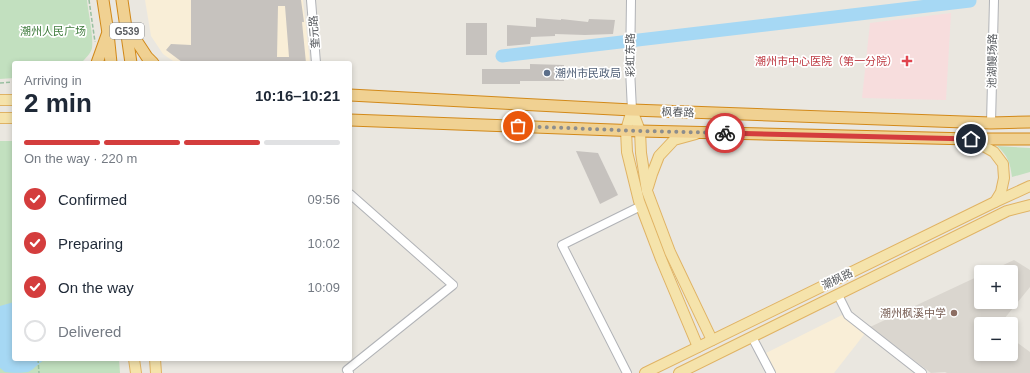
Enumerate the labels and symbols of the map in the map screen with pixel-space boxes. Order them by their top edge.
street label: 奎元路 [307,15,321,49]
road number: G539 [110,23,144,39]
park label: 潮州人民广场 [20,25,86,37]
street label: 彩虹东路 [624,33,636,77]
street label: 池湖鳗场路 [986,33,998,89]
place label: 潮州市中心医院（第一分院） [755,55,898,67]
marker: 潮州市中心医院（第一分院） [901,55,913,67]
place label: 潮州市民政局 [555,67,621,79]
marker: 潮州市民政局 [542,68,552,78]
street label: 枫春路 [661,105,695,119]
pin [501,109,535,143]
courier [705,113,745,153]
pin [954,122,988,156]
street label: 潮枫路 [820,266,854,292]
place label: 潮州枫溪中学 [880,307,946,319]
marker: 潮州枫溪中学 [949,308,959,318]

